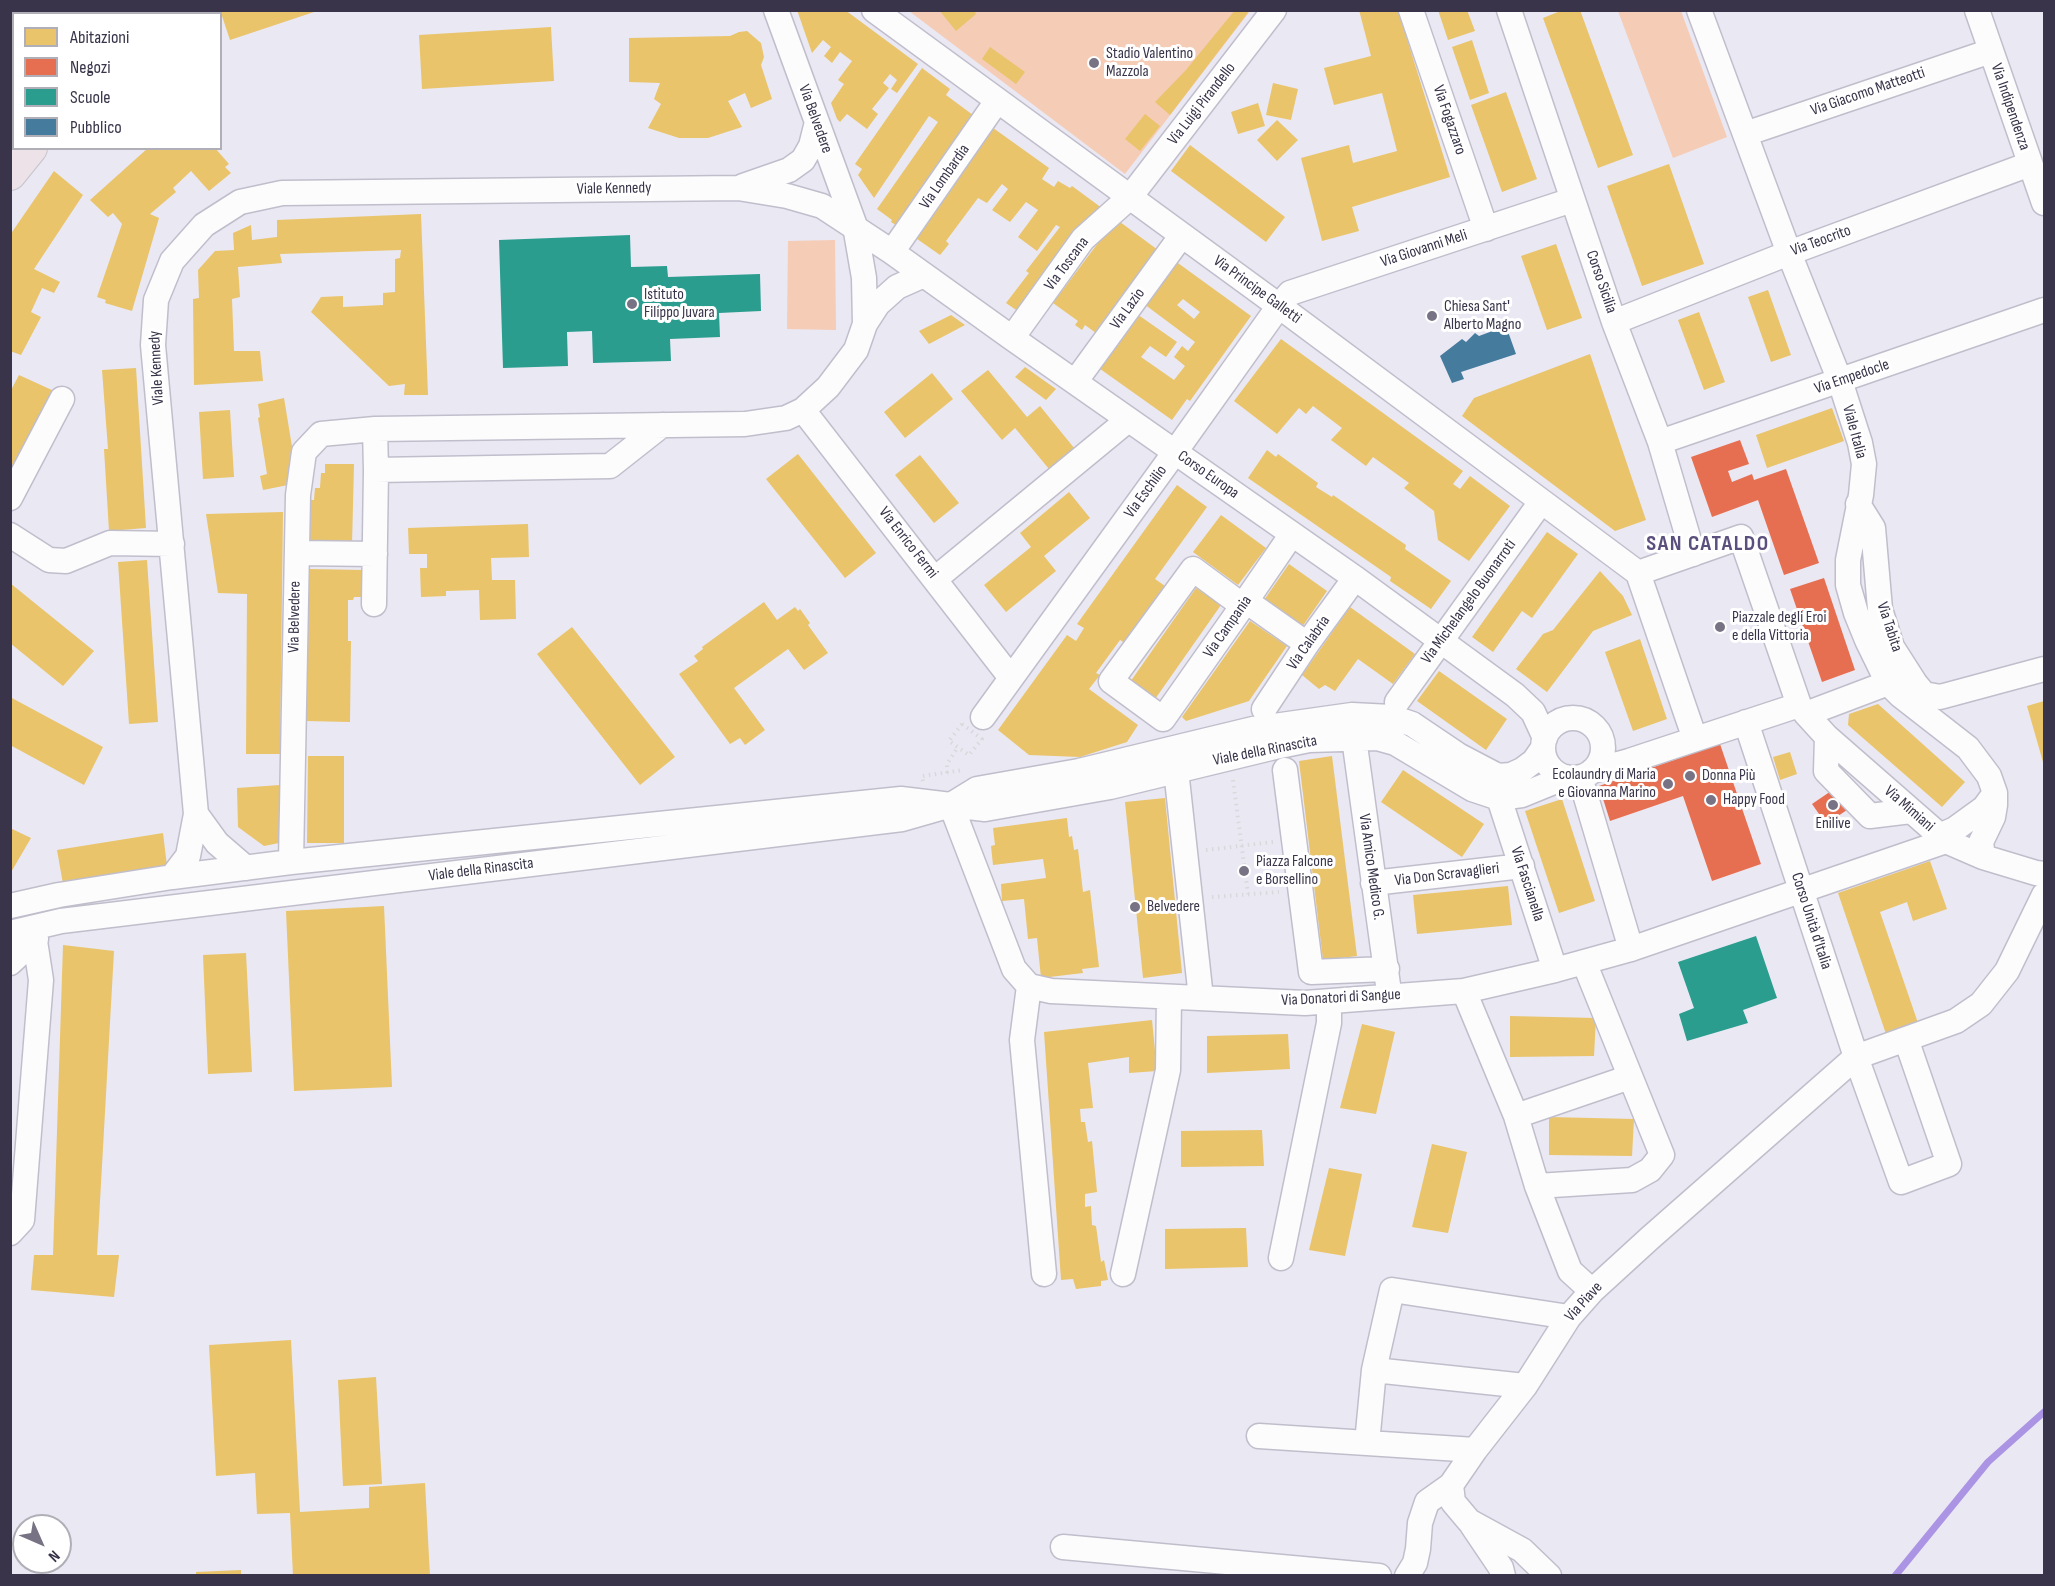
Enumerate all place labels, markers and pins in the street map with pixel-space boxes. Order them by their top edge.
place label: Stadio Valentino Mazzola [1106,44,1193,82]
marker: Stadio Valentino Mazzola [1087,56,1101,70]
place label: Istituto Filippo Juvara [644,285,715,323]
marker: Istituto Filippo Juvara [625,297,639,311]
place label: Chiesa Sant' Alberto Magno [1444,297,1521,335]
marker: Chiesa Sant' Alberto Magno [1425,309,1439,323]
place label: Piazzale degli Eroi e della Vittoria [1732,608,1826,646]
marker: Piazzale degli Eroi e della Vittoria [1713,620,1727,634]
place label: Ecolaundry di Maria e Giovanna Marino [1552,765,1656,803]
place label: Donna Più [1702,766,1755,786]
marker: Donna Più [1683,769,1697,783]
marker: Ecolaundry di Maria e Giovanna Marino [1661,777,1675,791]
place label: Happy Food [1723,790,1785,810]
marker: Happy Food [1704,793,1718,807]
marker: Enilive [1826,798,1840,812]
place label: Enilive [1815,814,1851,834]
place label: Piazza Falcone e Borsellino [1256,852,1333,890]
marker: Piazza Falcone e Borsellino [1237,864,1251,878]
place label: Belvedere [1147,897,1200,917]
marker: Belvedere [1128,900,1142,914]

